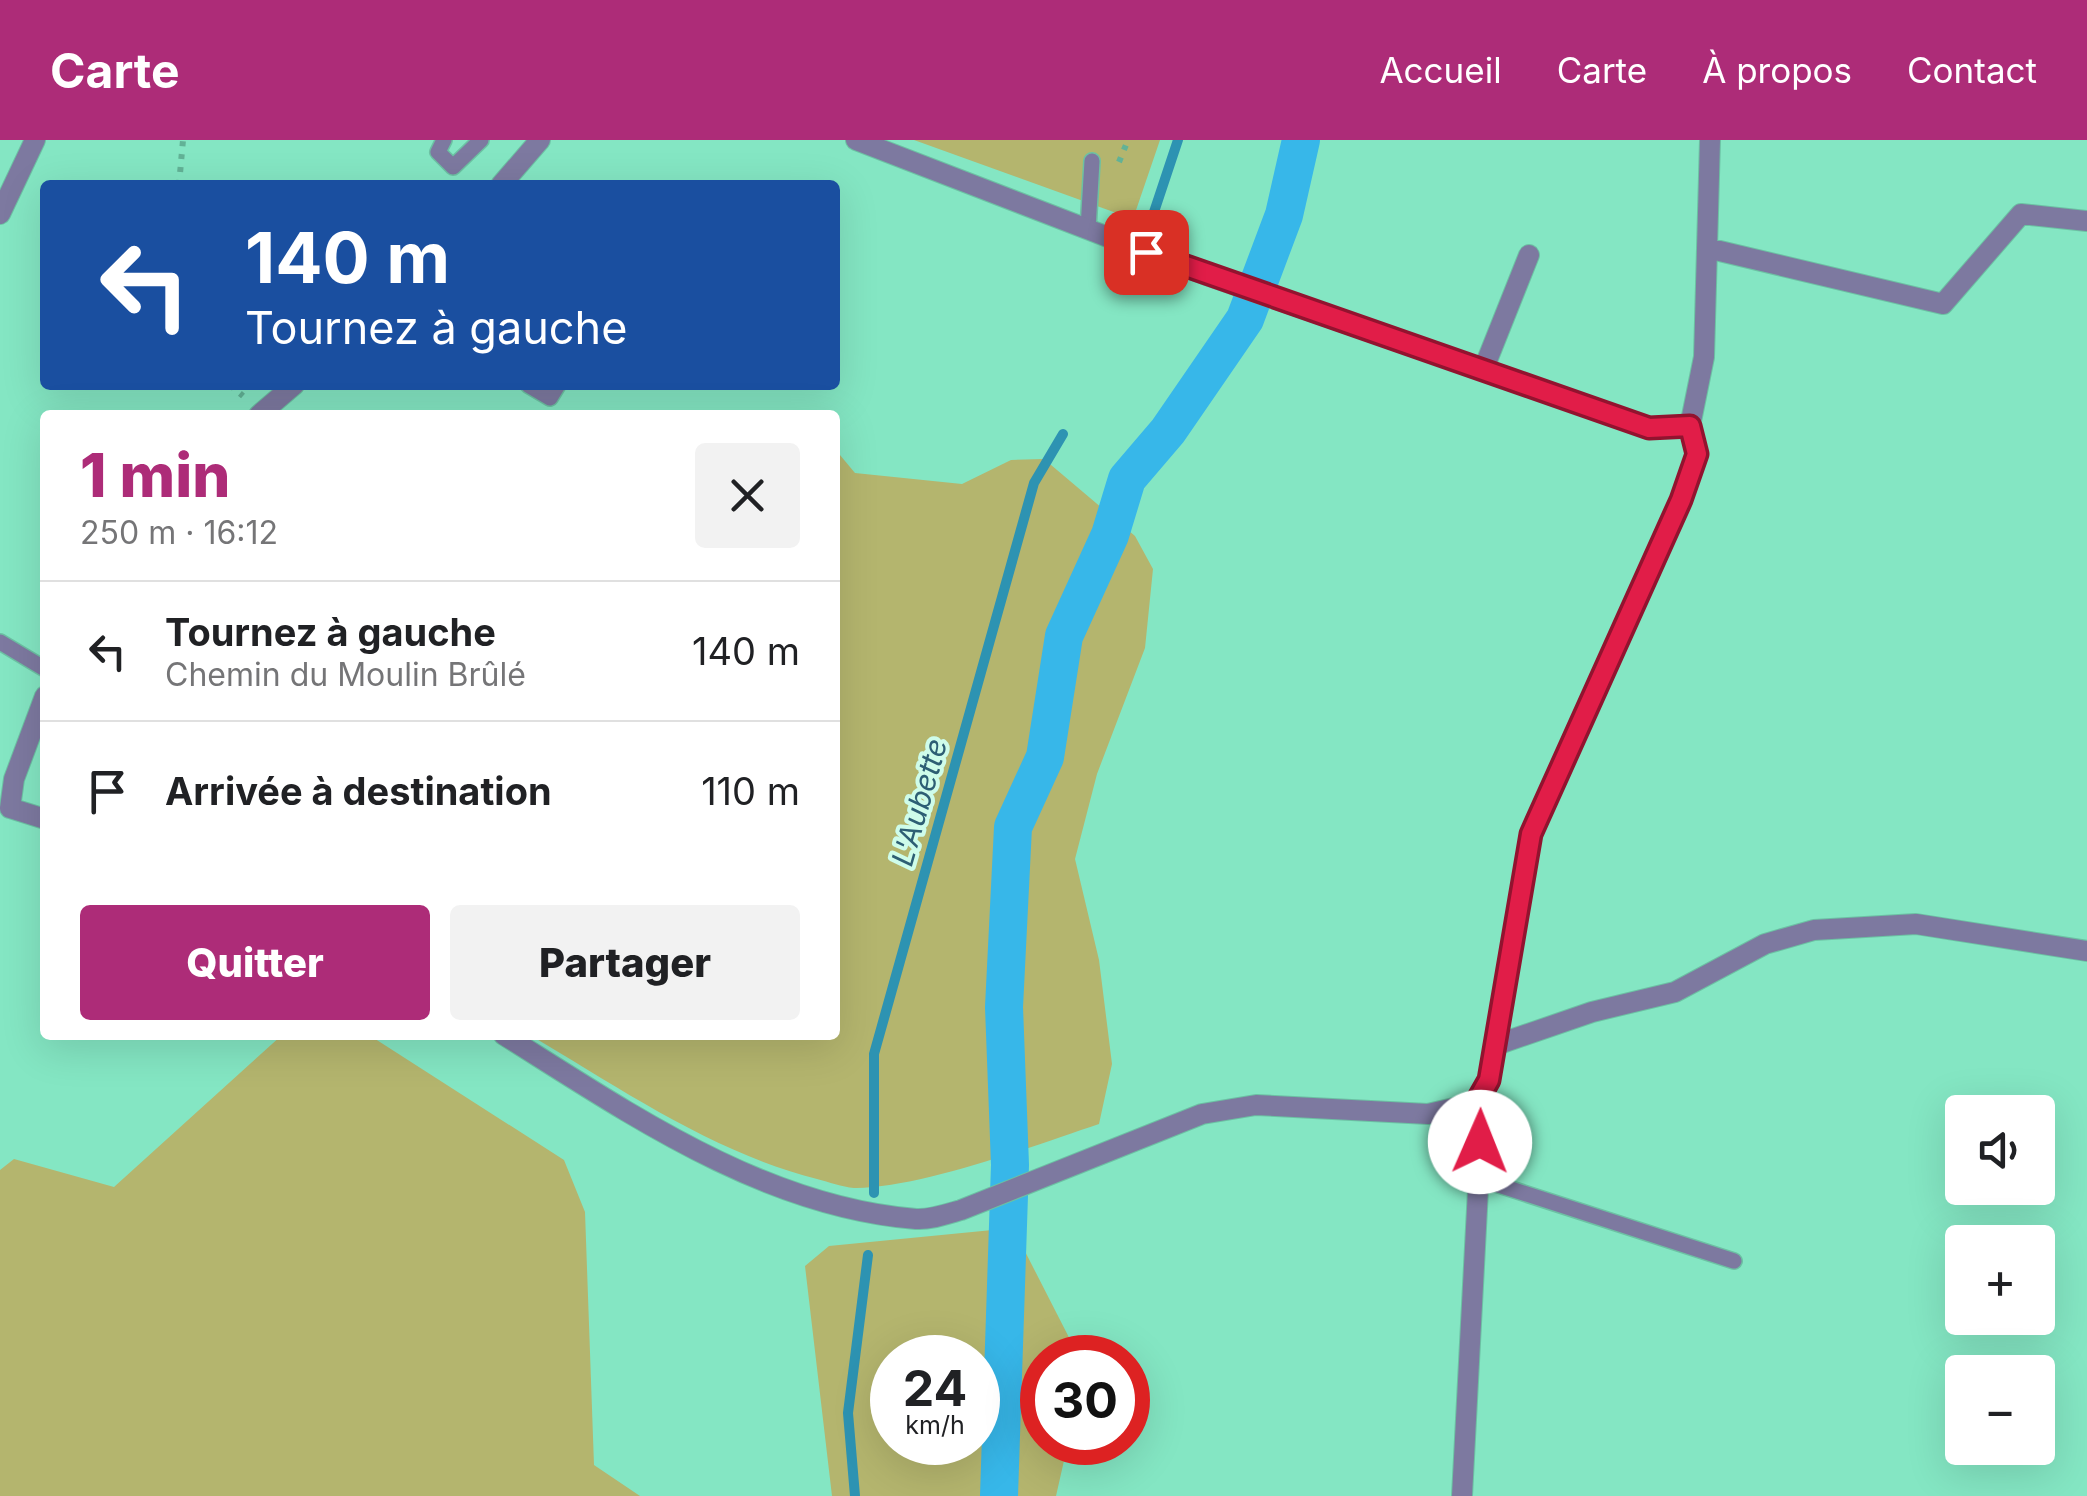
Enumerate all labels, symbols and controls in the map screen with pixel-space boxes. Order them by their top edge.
text: Carte [50,41,180,100]
text: Accueil [1379,49,1502,91]
text: Carte [1557,49,1647,91]
text: À propos [1702,49,1852,91]
text: Contact [1907,49,2037,91]
pin [1104,210,1189,295]
text: 140 m [245,215,450,300]
icon: left [80,220,210,350]
icon: arrive [1119,225,1174,280]
text: Tournez à gauche [245,300,627,355]
text: 1 min [80,439,230,511]
button: close [695,443,800,548]
text: 250 m · 16:12 [80,513,278,552]
text: Tournez à gauche [165,609,496,655]
icon: left [80,624,135,679]
text: 140 m [692,628,800,674]
text: Chemin du Moulin Brûlé [165,655,526,694]
water label: L'Aubette [884,734,954,870]
icon: arrive [80,764,135,819]
text: Arrivée à destination [165,768,552,814]
text: 110 m [701,768,800,814]
button: Quitter [80,905,430,1020]
button: Partager [450,905,800,1020]
position arrow [1428,1090,1532,1194]
map controls [1945,1095,2055,1465]
button: sound [1945,1095,2055,1205]
button: + [1945,1225,2055,1335]
speed limit sign: 30 [1020,1335,1150,1465]
button: − [1945,1355,2055,1465]
text: 24 [903,1358,967,1418]
text: km/h [905,1410,965,1440]

